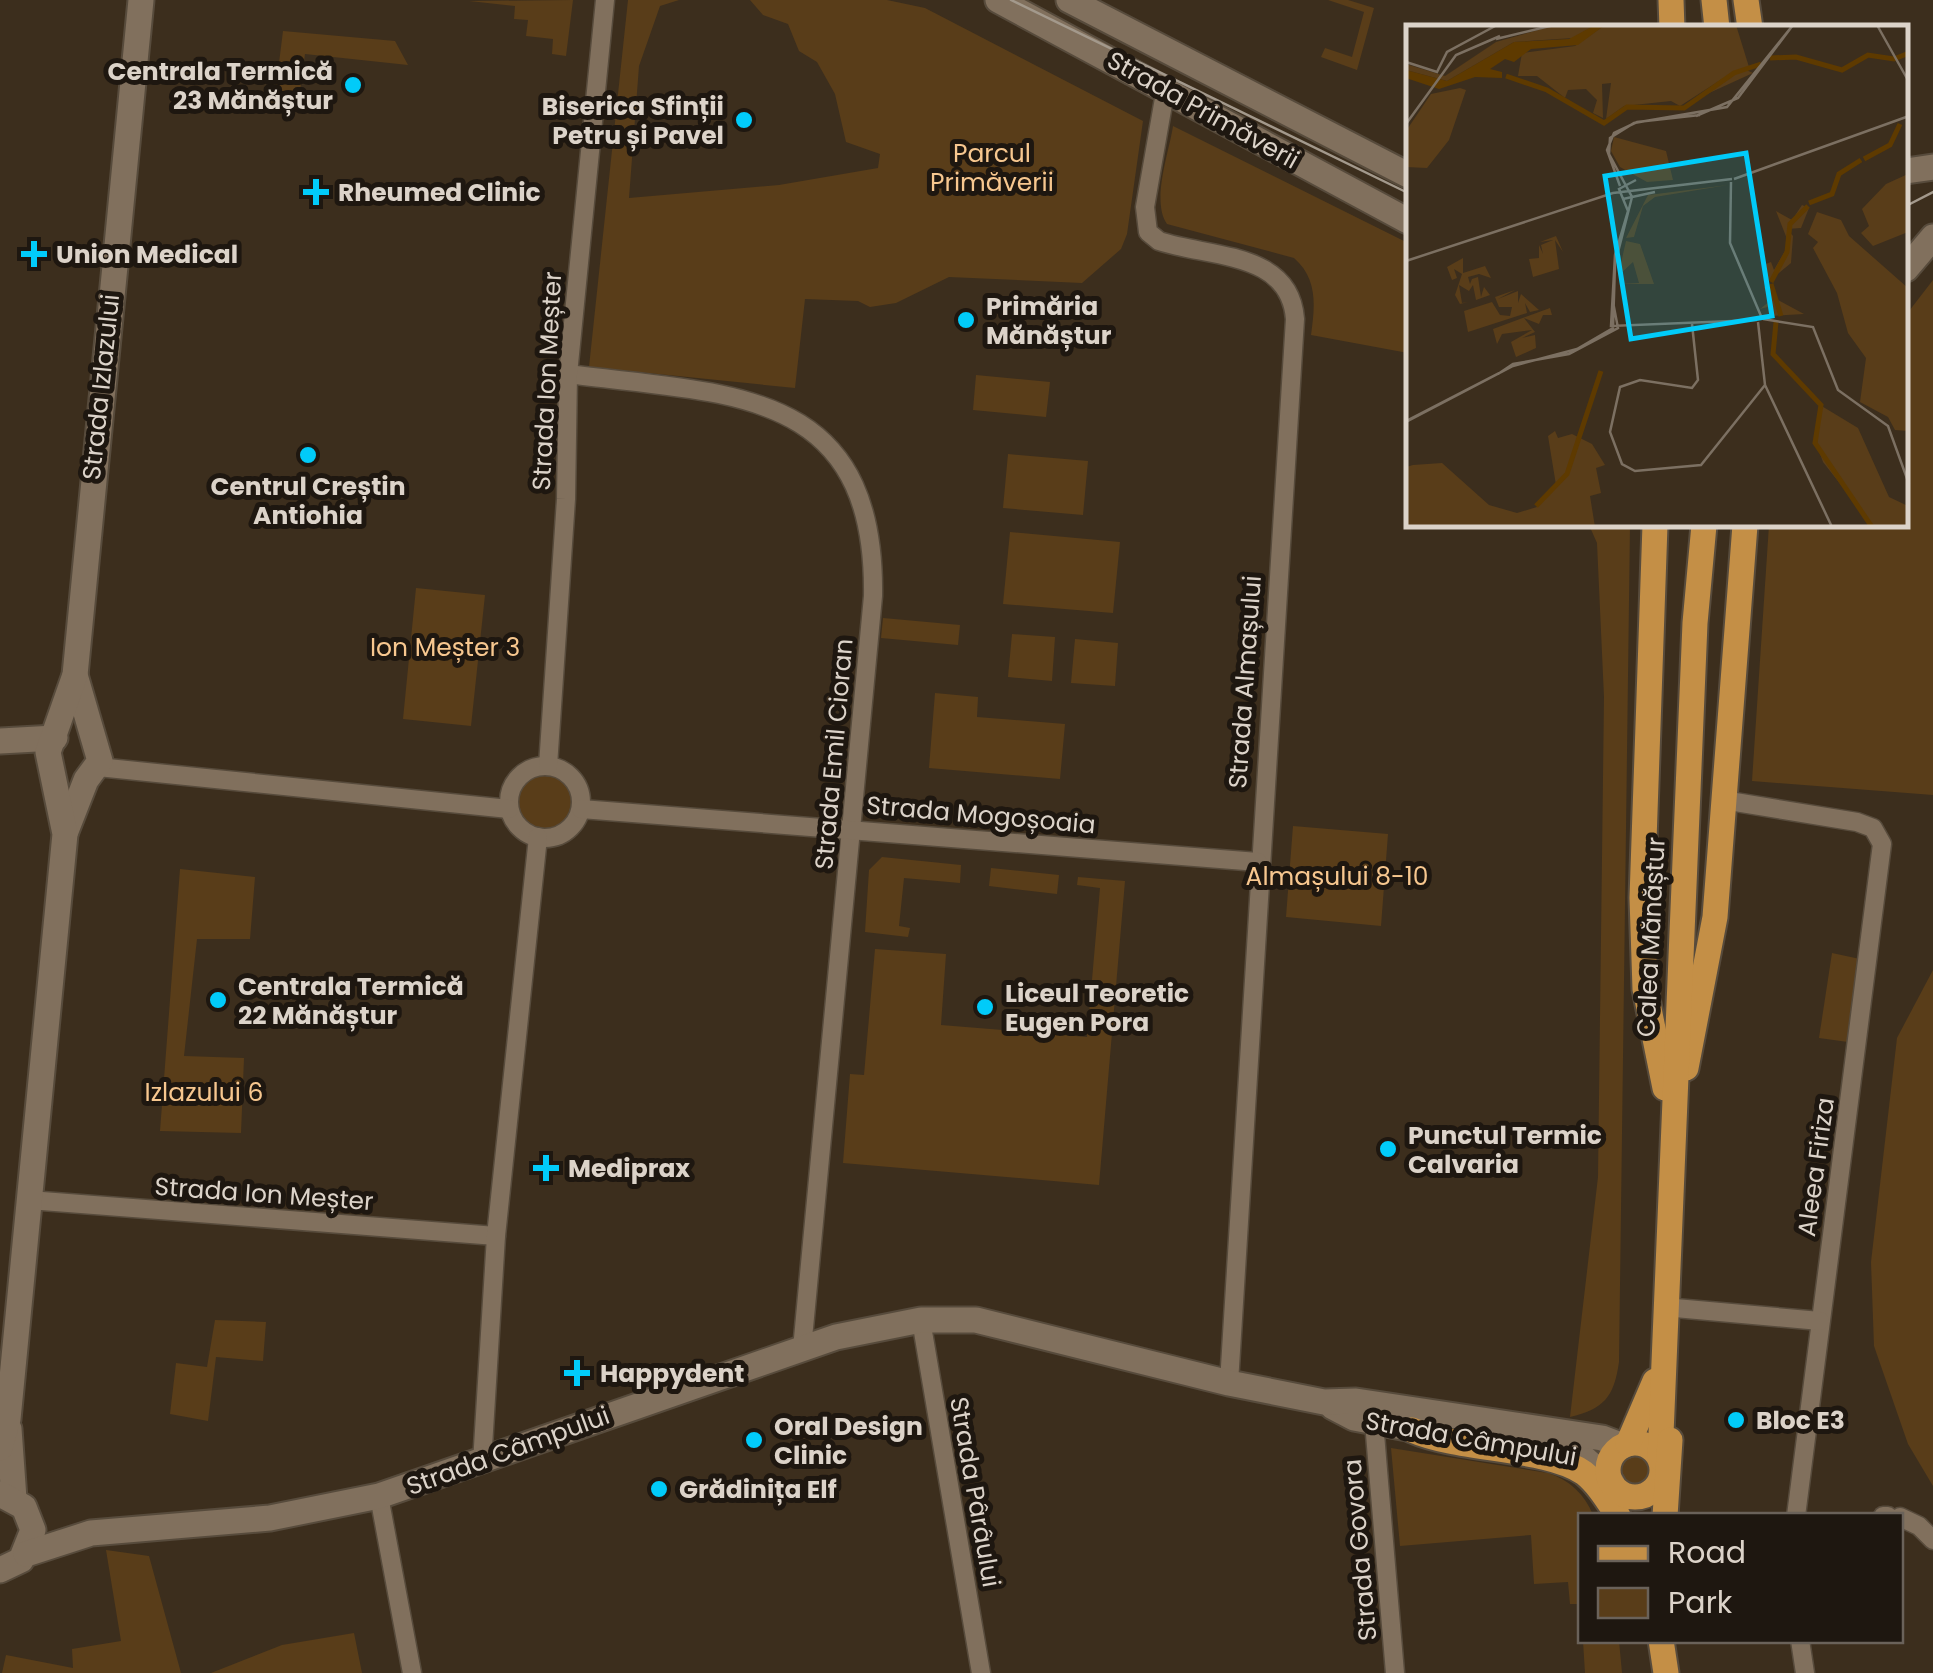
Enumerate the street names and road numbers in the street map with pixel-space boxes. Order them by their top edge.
street label: Strada Primăverii [1101,43,1305,177]
street label: Strada Ion Meșter [524,271,570,491]
street label: Strada Izlazului [74,292,128,482]
street label: Strada Almașului [1220,574,1270,790]
street label: Strada Emil Cioran [806,637,862,871]
street label: Strada Mogoșoaia [865,788,1097,842]
street label: Calea Mănăștur [1628,836,1674,1038]
street label: Aleea Firiza [1789,1095,1843,1239]
street label: Strada Ion Meșter [153,1169,375,1219]
street label: Strada Pârâului [941,1394,1009,1590]
street label: Strada Câmpului [402,1398,614,1504]
street label: Strada Câmpului [1363,1403,1579,1475]
street label: Strada Govora [1335,1458,1385,1642]

